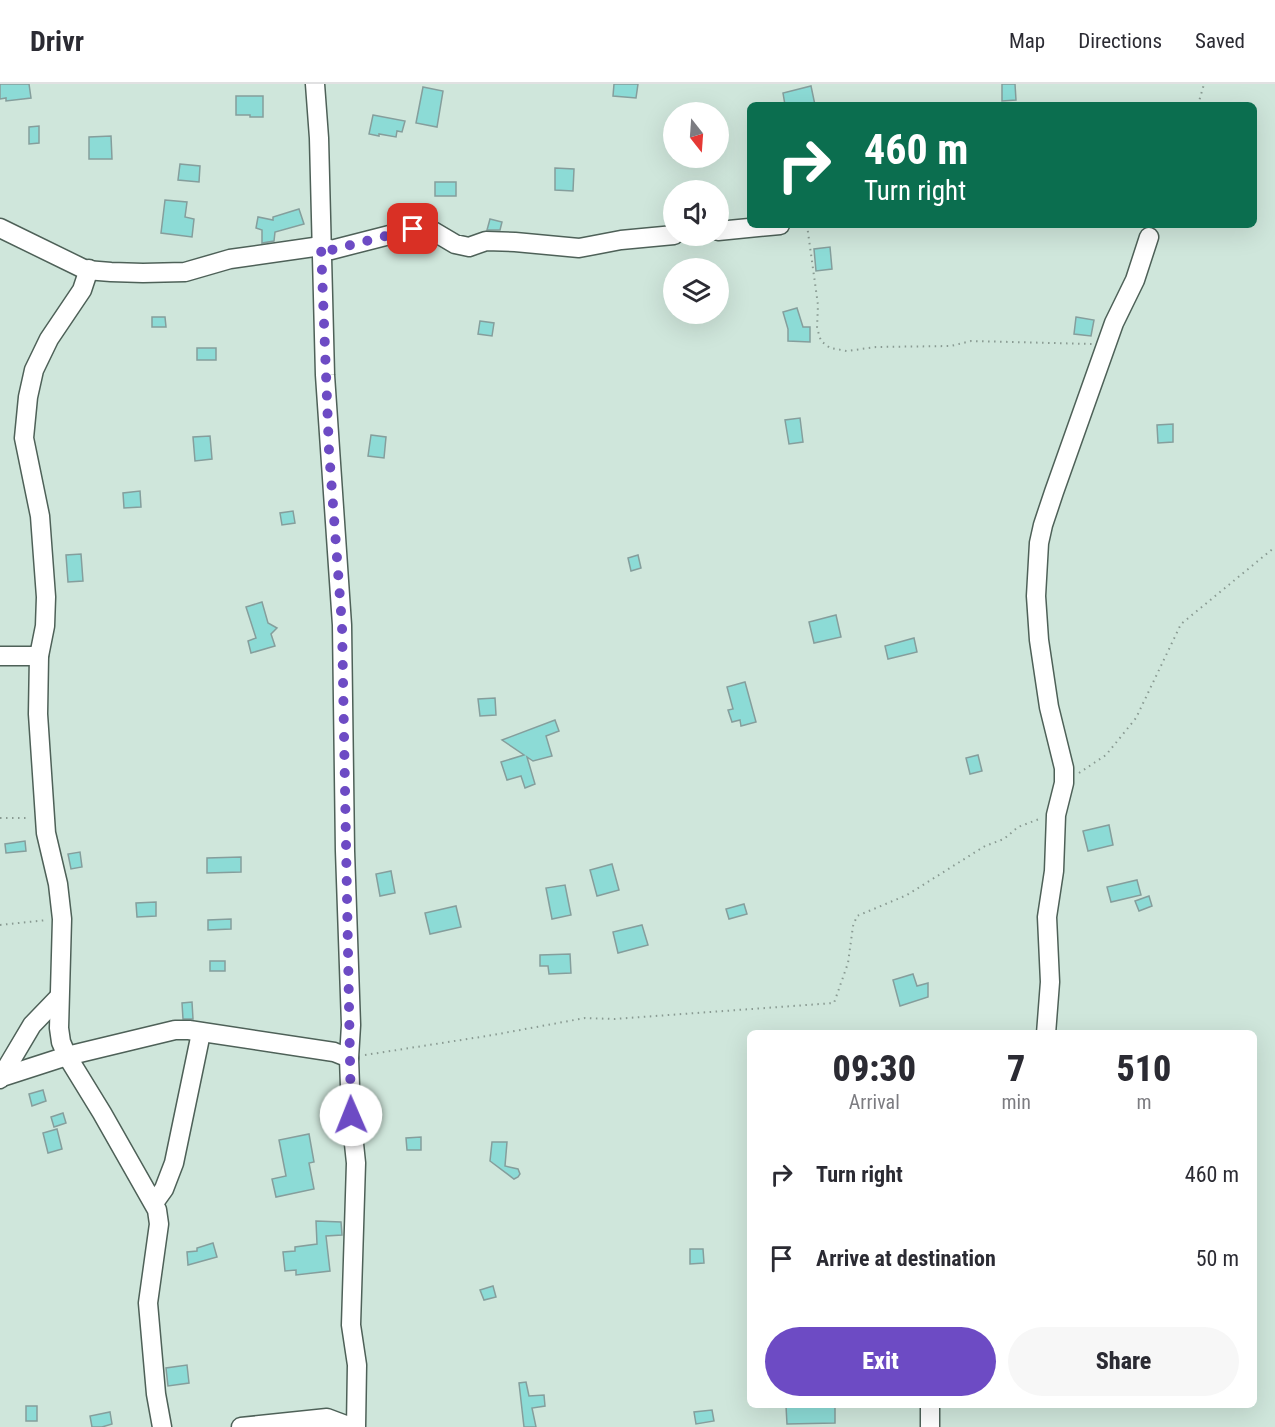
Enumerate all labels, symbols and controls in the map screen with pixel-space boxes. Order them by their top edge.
text: Drivr [30,25,84,58]
text: Map [1009,29,1045,53]
text: Directions [1078,29,1162,53]
text: Saved [1195,29,1245,53]
north arrow [663,102,729,168]
map controls [663,102,729,324]
text: 460 m [864,125,969,174]
icon: right [765,126,843,204]
text: Turn right [864,175,966,207]
button: sound [663,180,729,246]
pin [387,203,438,254]
icon: arrive [396,212,429,245]
button: layers [663,258,729,324]
text: 09:30 [833,1048,916,1090]
text: 7 [1007,1048,1025,1090]
text: 510 [1116,1048,1171,1090]
position arrow [319,1083,383,1147]
text: Arrival [849,1090,900,1114]
text: min [1002,1090,1031,1114]
text: m [1136,1090,1151,1114]
icon: right [765,1158,798,1191]
text: Turn right [816,1162,903,1187]
text: 460 m [1185,1162,1239,1187]
icon: arrive [765,1242,798,1275]
text: Arrive at destination [816,1246,996,1271]
text: 50 m [1196,1246,1239,1271]
button: Exit [765,1327,996,1396]
button: Share [1008,1327,1239,1396]

